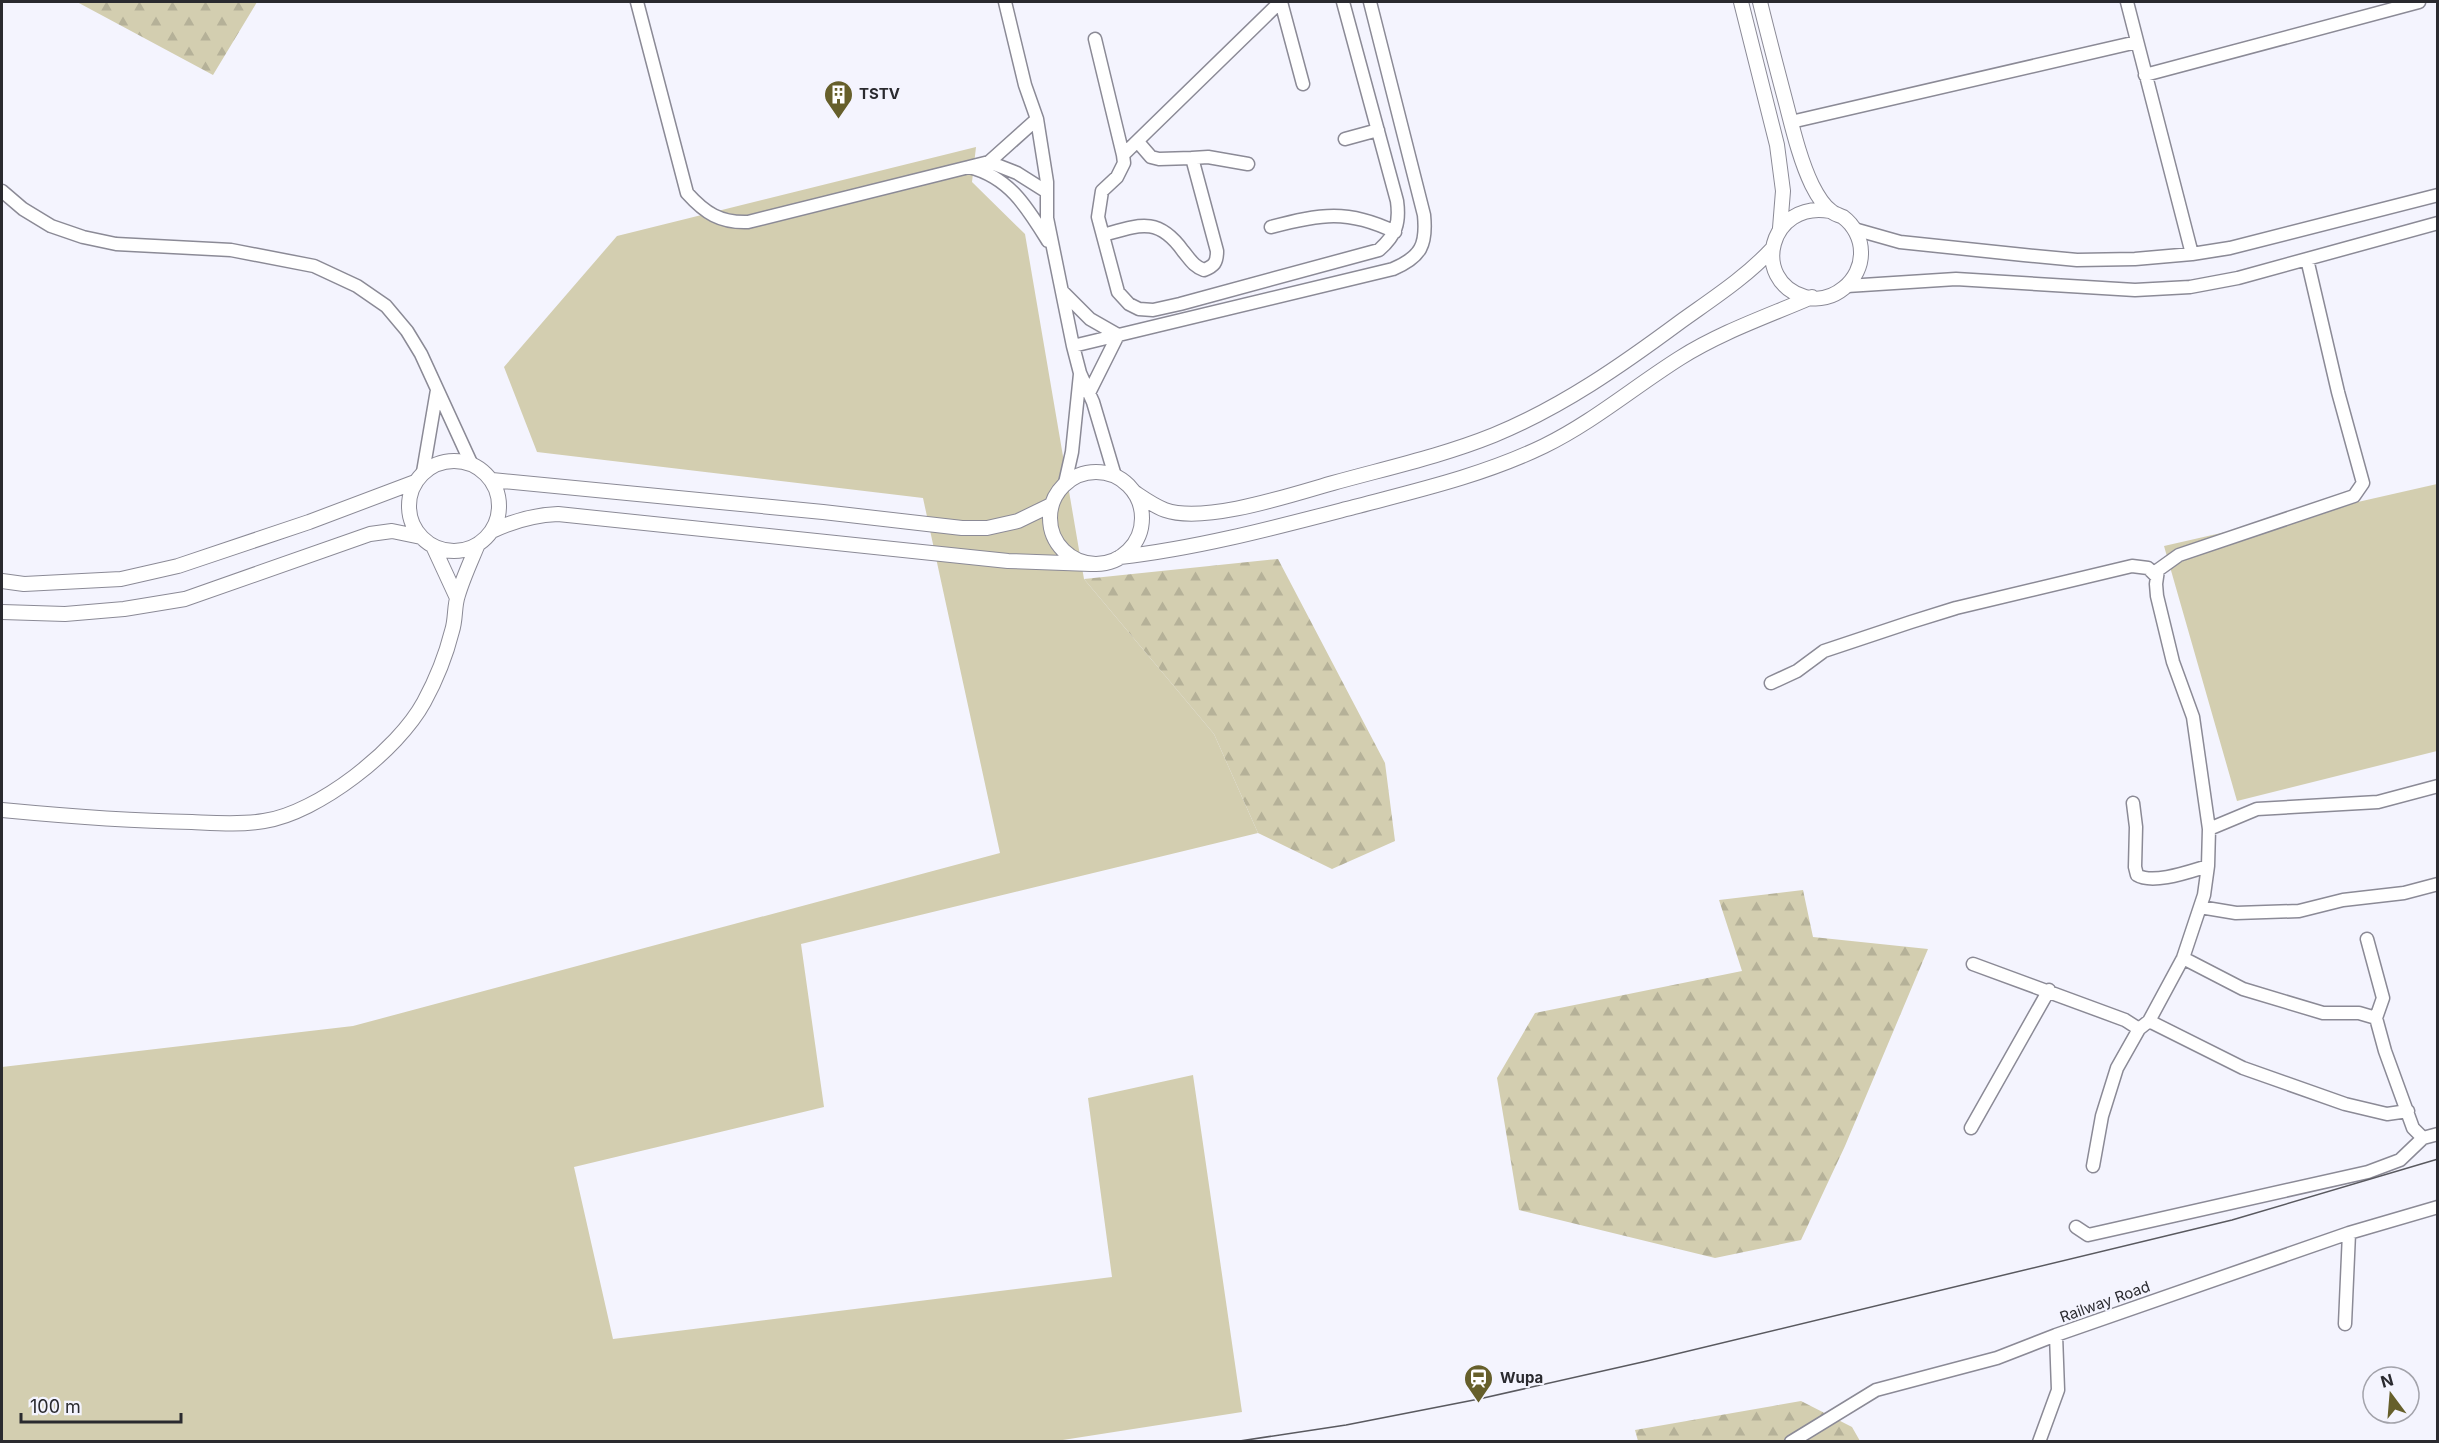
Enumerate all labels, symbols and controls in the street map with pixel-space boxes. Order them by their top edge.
building icon: TSTV [822,78,854,120]
place label: TSTV [859,84,900,103]
street label: Railway Road [2057,1276,2153,1327]
station icon: Wupa [1463,1362,1495,1404]
north arrow [2361,1365,2421,1425]
place label: Wupa [1500,1368,1543,1387]
text: N [2378,1369,2395,1392]
scale bar [21,1386,182,1424]
text: 100 m [30,1396,81,1417]

